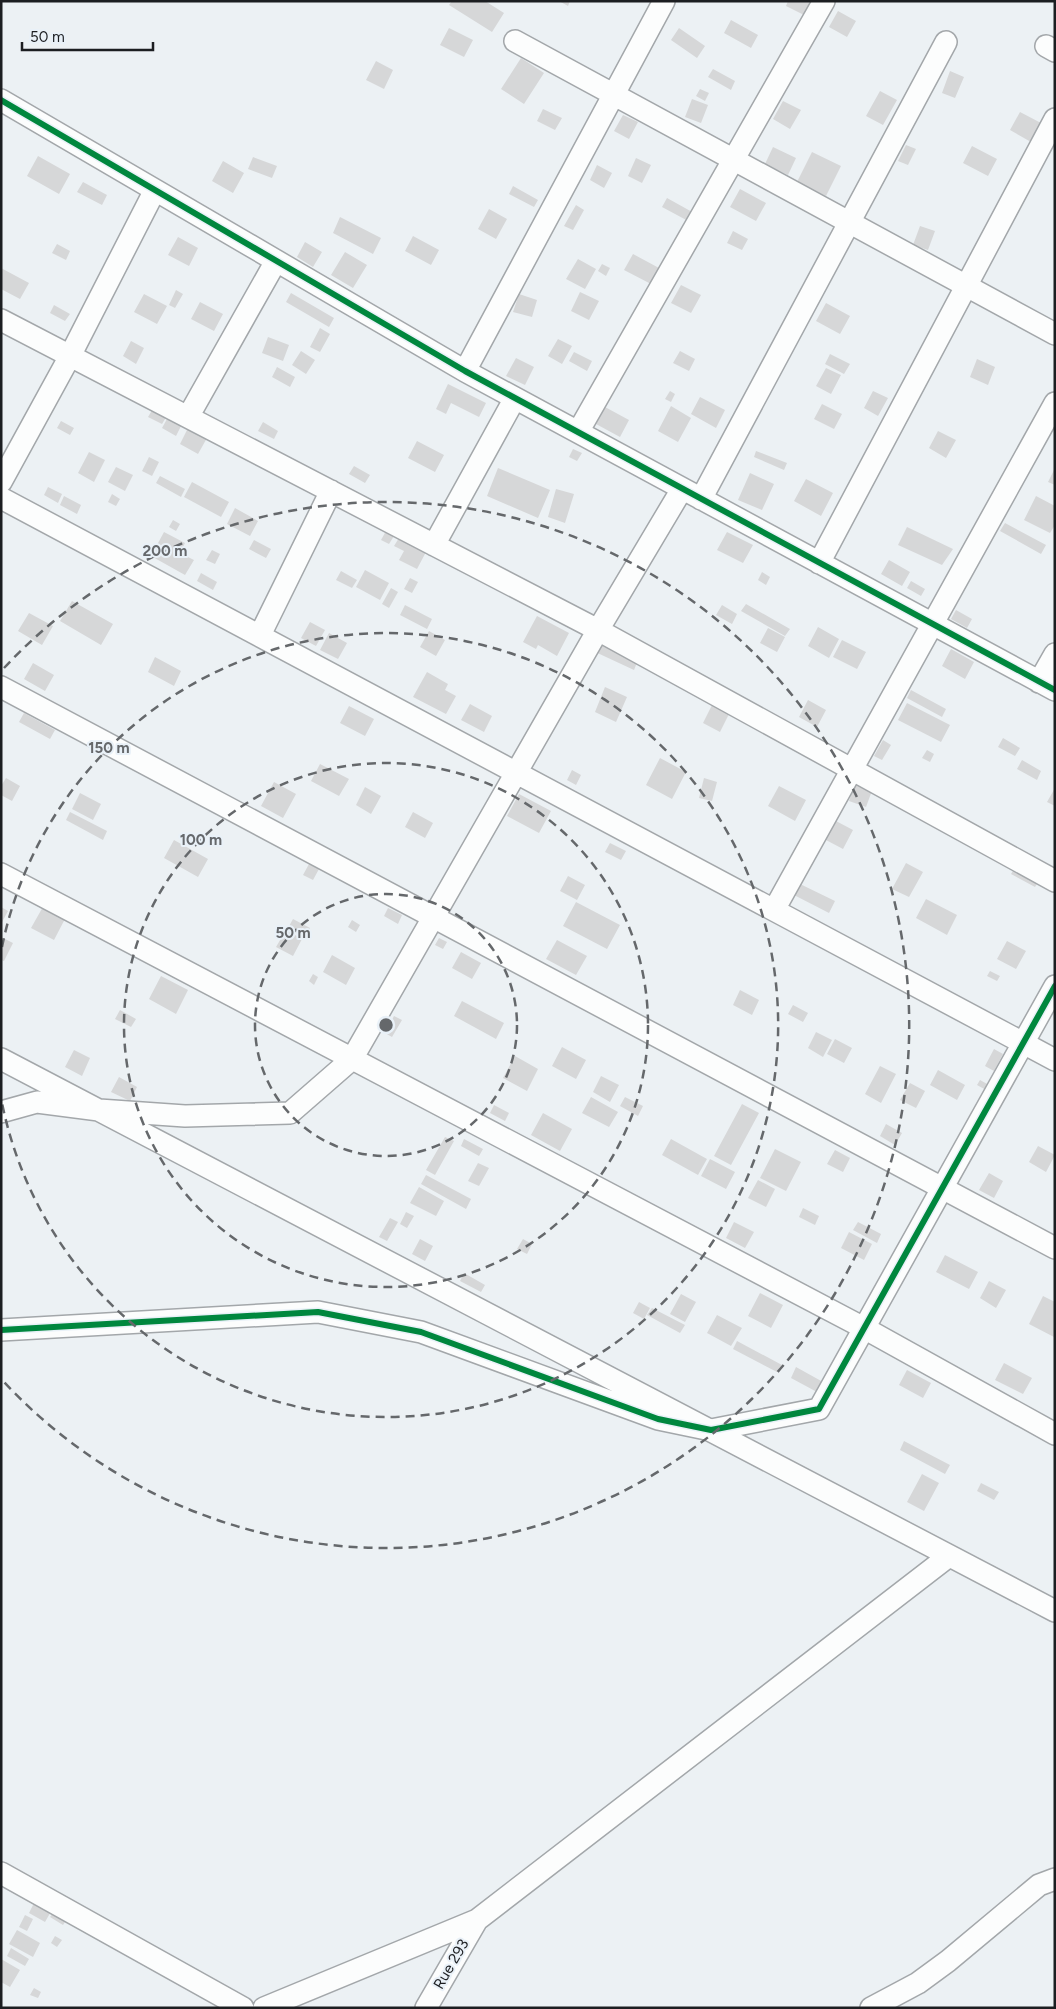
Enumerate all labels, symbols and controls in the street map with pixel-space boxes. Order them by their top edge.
scale bar [22,20,154,52]
text: 50 m [30,28,65,46]
text: 200 m [143,542,187,560]
text: 150 m [88,739,130,757]
text: 100 m [180,831,222,849]
text: 50 m [275,924,311,942]
centre of rings [377,1016,395,1034]
street label: Rue 293 [430,1936,472,1992]

